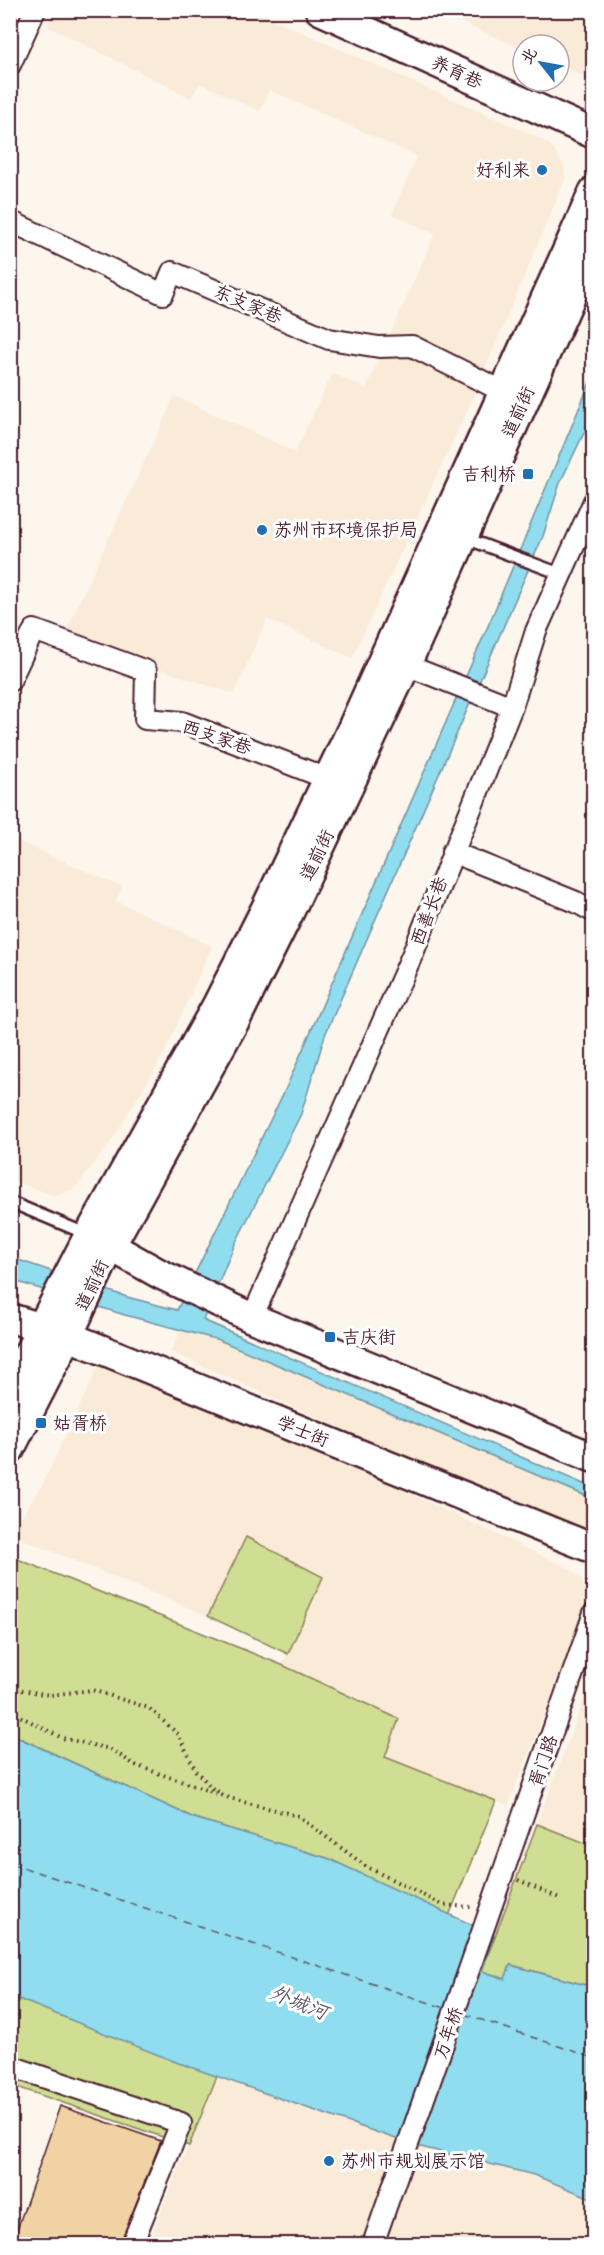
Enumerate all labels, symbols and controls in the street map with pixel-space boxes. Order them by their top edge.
north arrow [511,33,571,93]
text: 北 [515,43,541,67]
street label: 养育巷 [428,50,487,93]
place label: 好利来 [476,158,530,181]
marker: 好利来 [535,163,549,177]
street label: 东支家巷 [211,279,286,328]
street label: 道前街 [496,382,539,441]
place label: 吉利桥 [462,462,516,485]
marker: 吉利桥 [521,467,535,481]
place label: 苏州市环境保护局 [274,518,418,541]
marker: 苏州市环境保护局 [255,523,269,537]
street label: 西支家巷 [179,714,255,759]
street label: 道前街 [294,825,339,884]
street label: 西善长巷 [405,873,452,949]
street label: 道前街 [70,1255,113,1314]
place label: 吉庆街 [342,1325,396,1348]
marker: 吉庆街 [323,1330,337,1344]
street label: 学士街 [274,1410,333,1451]
place label: 姑胥桥 [53,1411,107,1434]
marker: 姑胥桥 [34,1416,48,1430]
street label: 胥门路 [523,1732,562,1790]
water label: 外城河 [267,1979,334,2025]
street label: 万年桥 [428,2004,467,2062]
place label: 苏州市规划展示馆 [341,2149,485,2172]
marker: 苏州市规划展示馆 [322,2154,336,2168]

